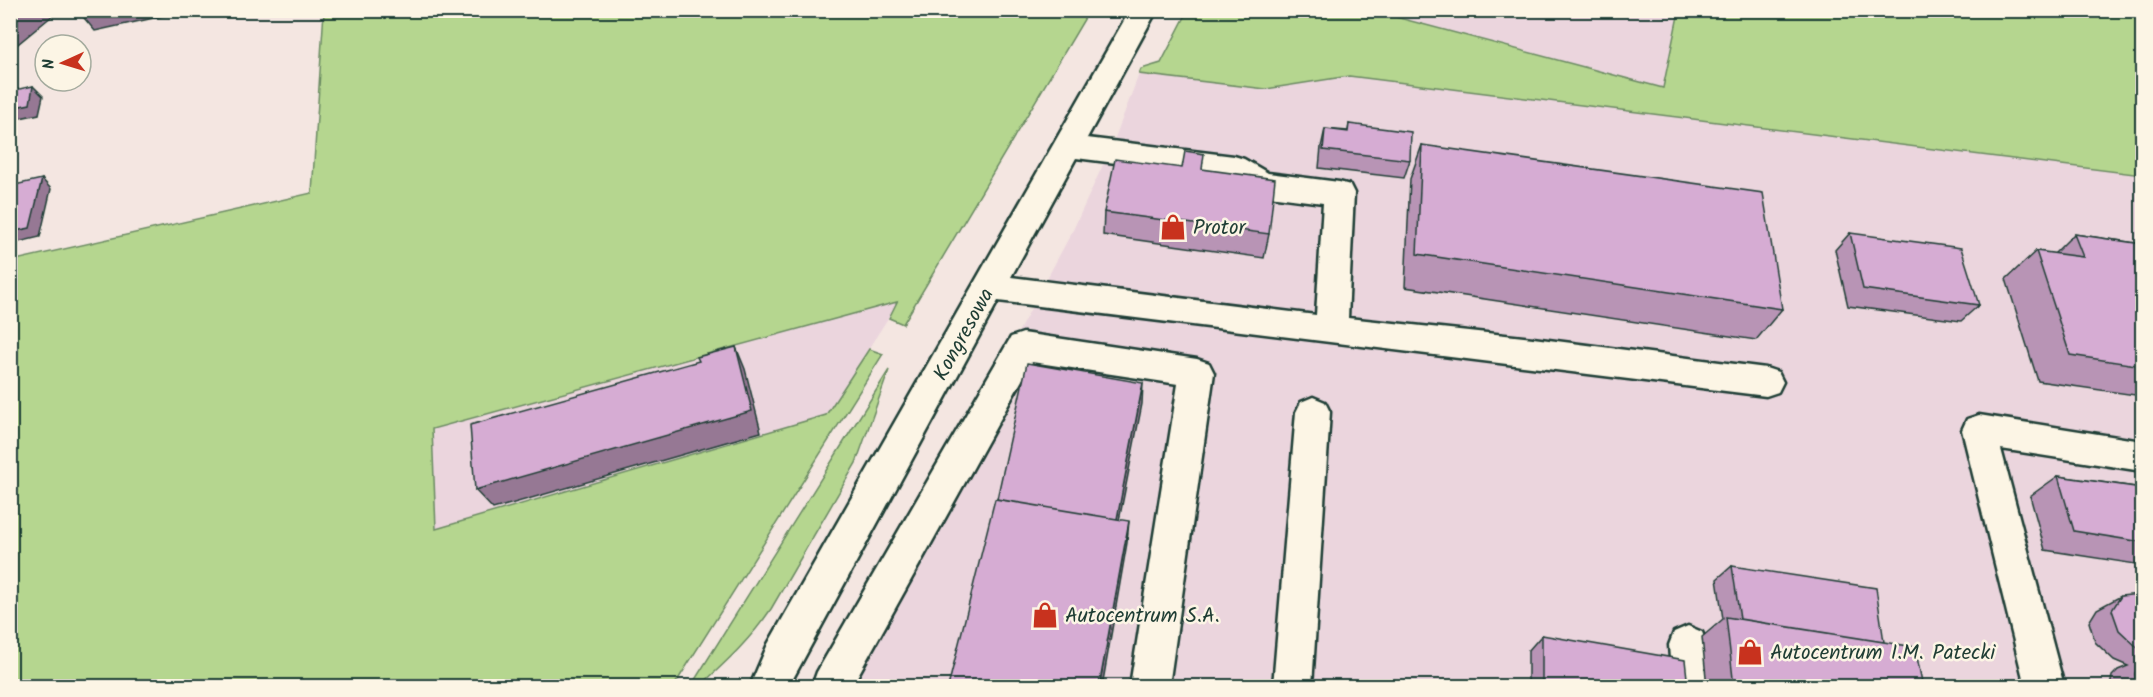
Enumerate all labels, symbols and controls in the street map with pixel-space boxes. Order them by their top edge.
north arrow [33,33,93,93]
text: N [37,58,62,70]
shop icon: Protor [1158,212,1188,242]
place label: Protor [1193,212,1247,245]
street label: Kongresowa [925,282,1003,387]
shop icon: Autocentrum S.A. [1030,600,1060,630]
place label: Autocentrum S.A. [1065,600,1220,633]
shop icon: Autocentrum I.M. Patecki [1735,637,1765,667]
place label: Autocentrum I.M. Patecki [1770,637,1996,670]

